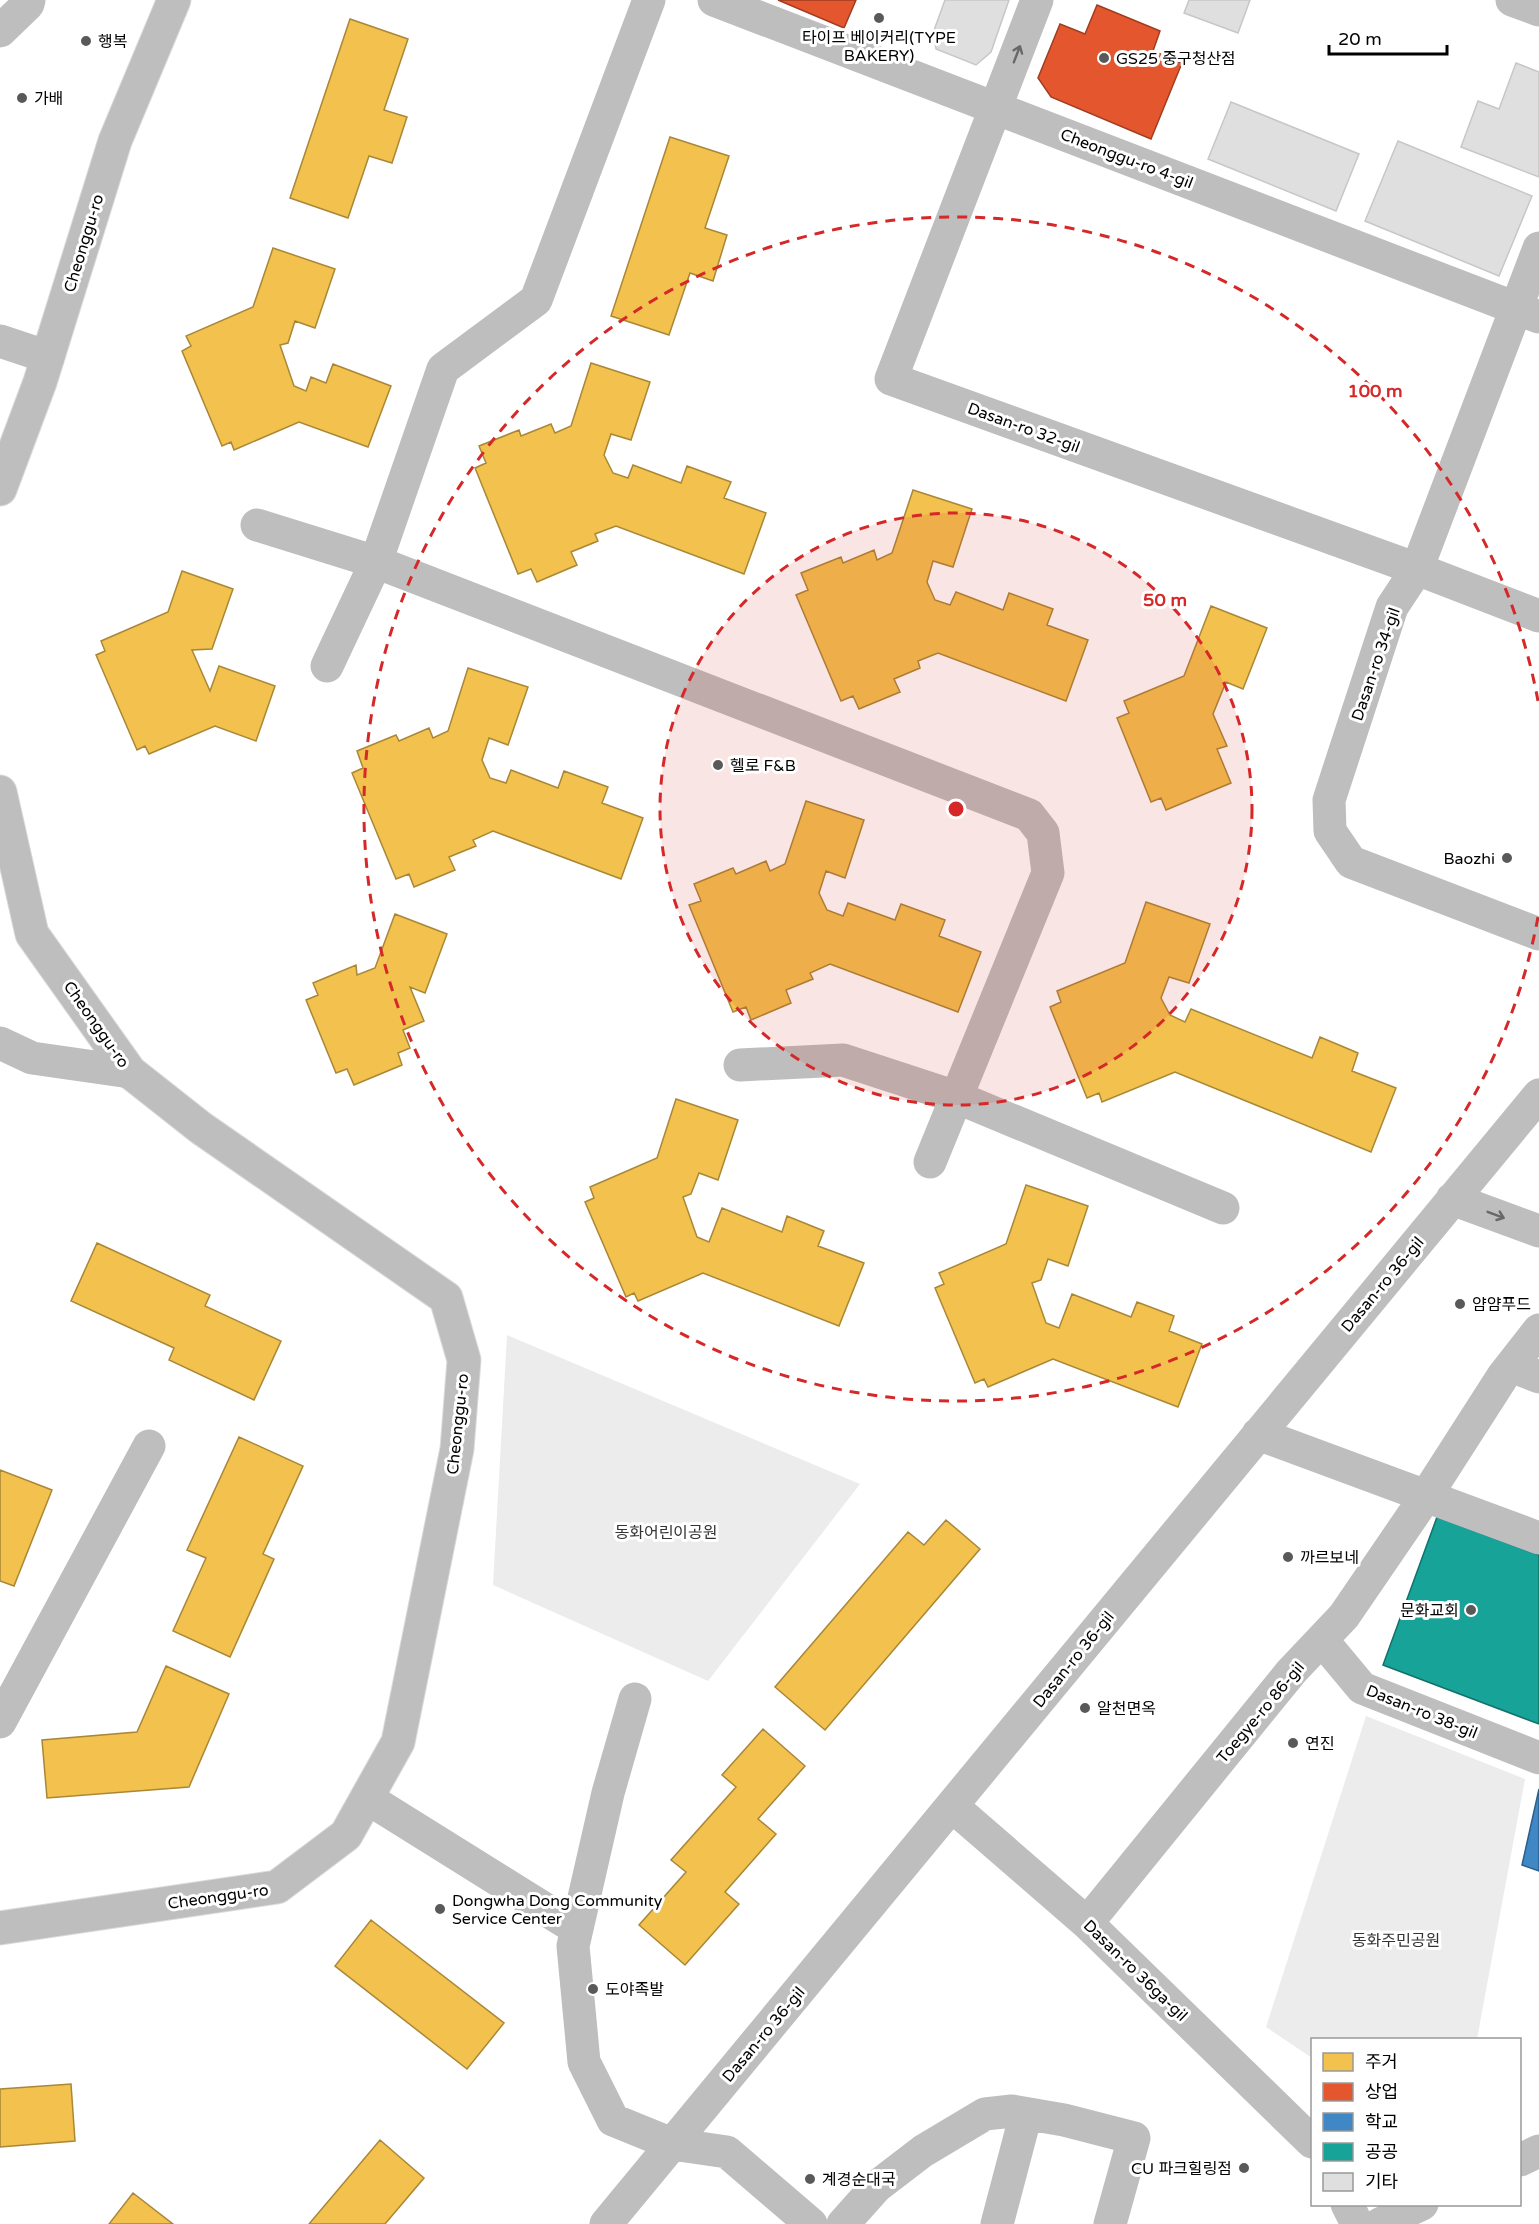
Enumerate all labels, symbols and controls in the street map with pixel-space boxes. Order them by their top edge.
marker: 타이프 베이커리(TYPE BAKERY) [872,11,886,25]
scale bar [1329,18,1448,56]
place label: 타이프 베이커리(TYPE BAKERY) [802,28,956,66]
text: 20 m [1338,28,1382,50]
place label: 행복 [98,32,127,52]
marker: 행복 [79,34,93,48]
one-way arrow [1012,45,1023,64]
place label: GS25 중구청산점 [1116,49,1236,69]
marker: GS25 중구청산점 [1097,51,1111,65]
place label: 가배 [34,89,63,109]
marker: 가배 [15,91,29,105]
street label: Cheonggu-ro 4-gil [1058,124,1196,193]
street label: Cheonggu-ro [60,192,108,295]
text: 100 m [1347,380,1403,402]
street label: Dasan-ro 32-gil [965,398,1083,458]
text: 50 m [1143,589,1187,611]
street label: Dasan-ro 34-gil [1347,605,1405,724]
place label: 헬로 F&B [730,756,796,776]
marker: 헬로 F&B [711,758,725,772]
centre of rings [946,799,966,819]
place label: Baozhi [1443,849,1495,869]
marker: Baozhi [1500,851,1514,865]
street label: Cheonggu-ro [59,977,133,1072]
one-way arrow [1486,1210,1504,1221]
street label: Dasan-ro 36-gil [1337,1233,1428,1336]
place label: 얌얌푸드 [1472,1295,1531,1315]
marker: 얌얌푸드 [1453,1297,1467,1311]
street label: Cheonggu-ro [443,1373,473,1476]
park label: 동화어린이공원 [614,1523,718,1543]
place label: 까르보네 [1300,1548,1359,1568]
marker: 까르보네 [1281,1550,1295,1564]
place label: 문화교회 [1400,1601,1459,1621]
marker: 문화교회 [1464,1603,1478,1617]
street label: Dasan-ro 36-gil [1029,1607,1119,1712]
street label: Toegye-ro 86-gil [1213,1658,1309,1767]
street label: Dasan-ro 38-gil [1363,1681,1480,1743]
place label: 알천면옥 [1097,1699,1156,1719]
marker: 알천면옥 [1078,1701,1092,1715]
place label: 연진 [1305,1734,1334,1754]
marker: 연진 [1286,1736,1300,1750]
street label: Cheonggu-ro [166,1880,270,1914]
place label: Dongwha Dong Community Service Center [452,1891,663,1929]
marker: Dongwha Dong Community Service Center [433,1902,447,1916]
street label: Dasan-ro 36ga-gil [1079,1916,1192,2026]
park label: 동화주민공원 [1352,1931,1440,1951]
place label: 도야족발 [605,1980,664,2000]
marker: 도야족발 [586,1982,600,1996]
street label: Dasan-ro 36-gil [718,1983,809,2086]
legend [1311,2038,1521,2206]
text: 주거 [1365,2051,1398,2073]
text: 상업 [1365,2081,1398,2103]
text: 학교 [1365,2111,1398,2133]
text: 공공 [1365,2141,1398,2163]
place label: CU 파크힐링점 [1131,2159,1232,2179]
marker: CU 파크힐링점 [1237,2161,1251,2175]
place label: 계경순대국 [822,2170,896,2190]
text: 기타 [1365,2171,1399,2193]
marker: 계경순대국 [803,2172,817,2186]

